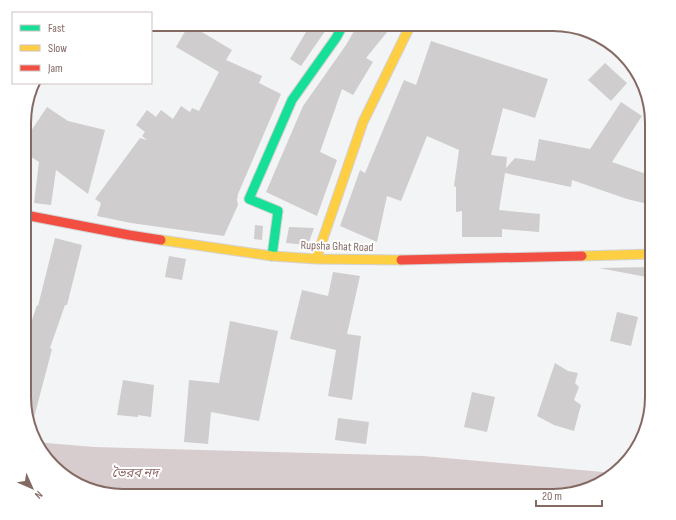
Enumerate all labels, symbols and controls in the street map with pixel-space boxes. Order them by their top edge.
legend [12,12,152,84]
text: Fast [48,21,65,36]
text: Slow [48,41,67,56]
text: Jam [47,61,63,76]
street label: Rupsha Ghat Road [300,238,374,255]
water label: ভৈরব নদ [112,465,161,481]
north arrow [12,468,52,508]
scale bar [536,482,602,508]
text: N [32,488,45,501]
text: 20 m [542,489,562,504]

